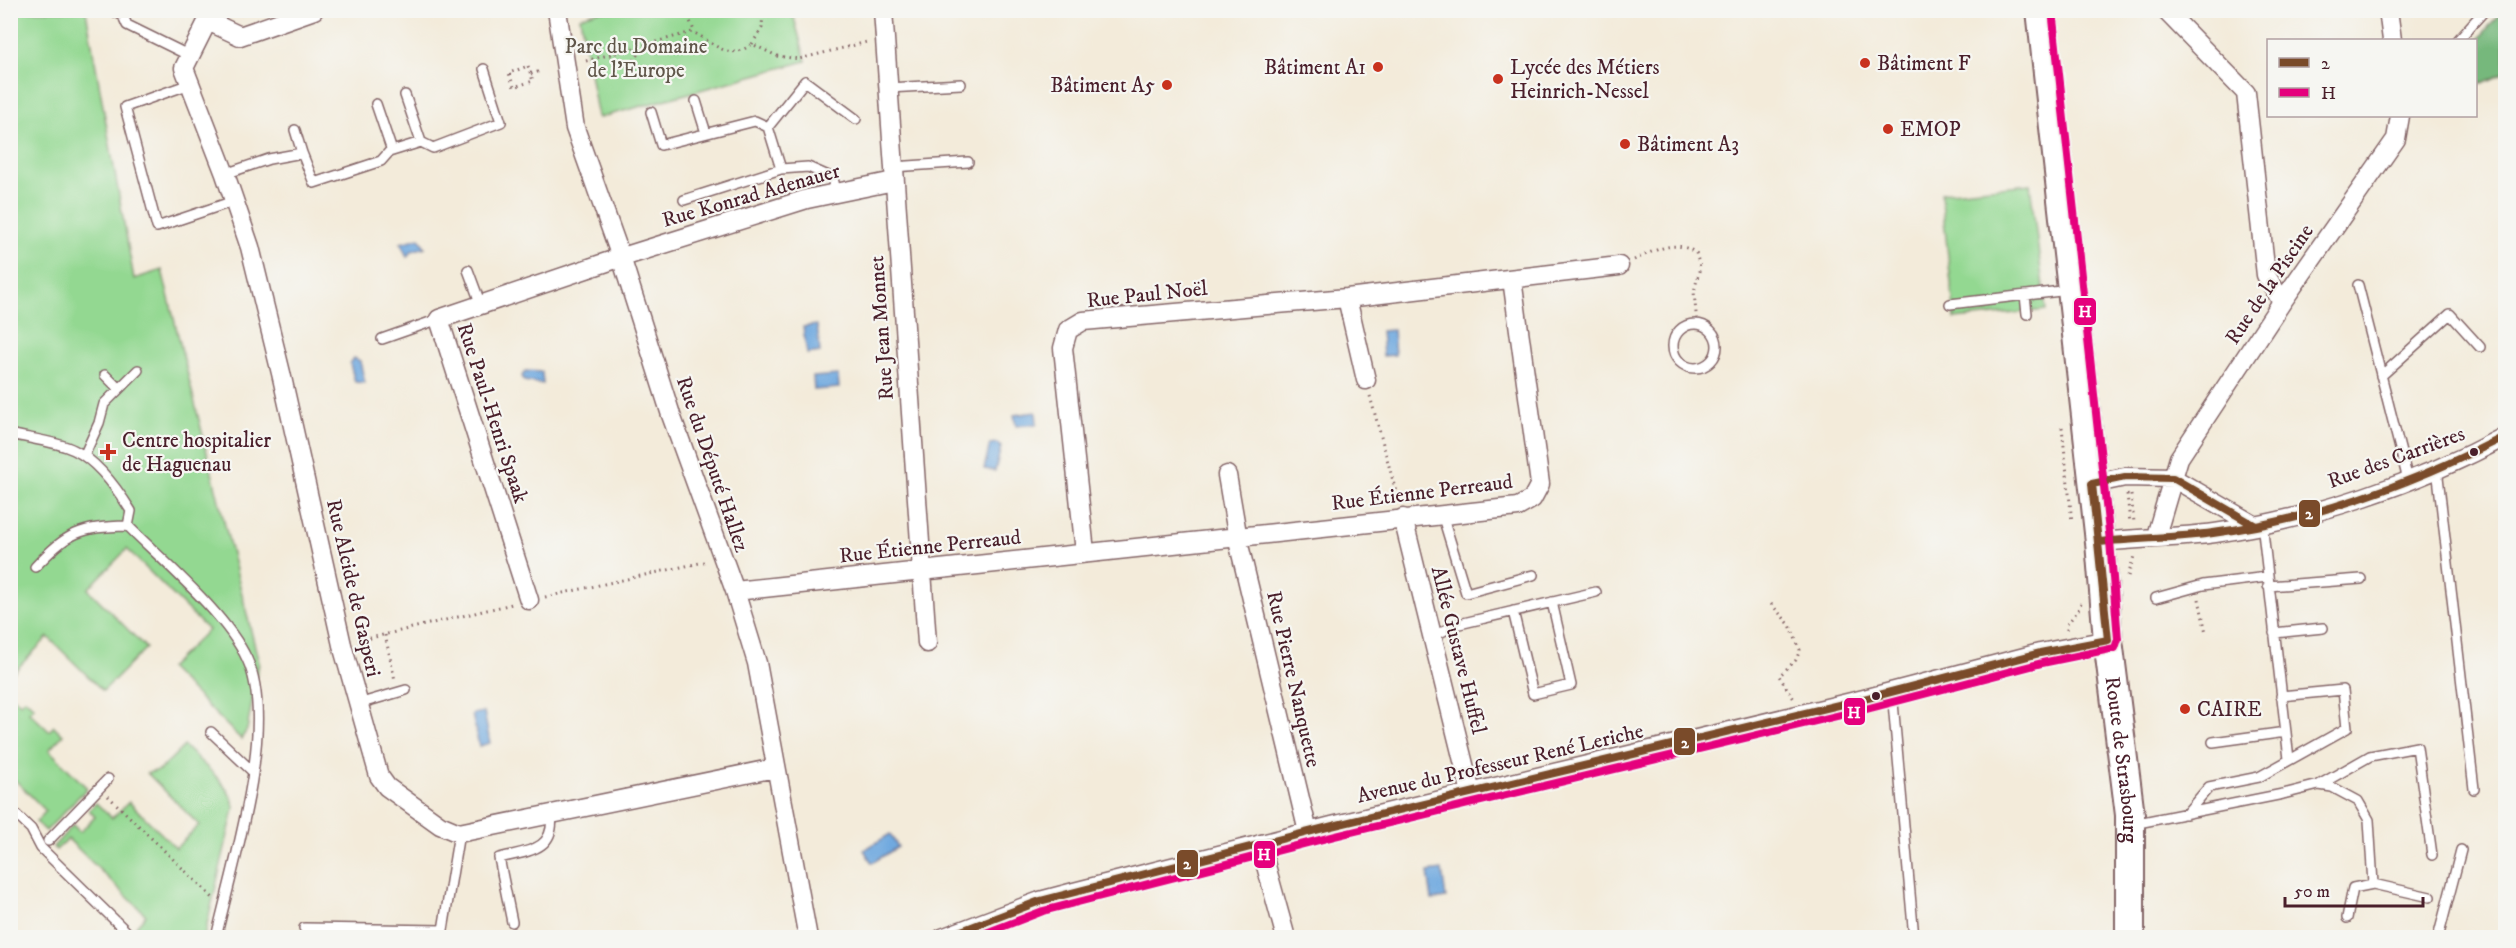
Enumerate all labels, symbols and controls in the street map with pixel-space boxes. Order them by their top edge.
park label: Parc du Domaine de l'Europe [564,34,708,84]
legend [2267,39,2477,117]
place label: Bâtiment F [1877,51,1971,77]
text: 2 [2321,53,2330,75]
place label: Bâtiment A1 [1264,55,1366,81]
place label: Lycée des Métiers Heinrich-Nessel [1510,55,1660,105]
marker: Bâtiment F [1858,56,1872,70]
marker: Bâtiment A1 [1371,60,1385,74]
marker: Lycée des Métiers Heinrich-Nessel [1491,72,1505,86]
place label: Bâtiment A5 [1050,73,1155,99]
marker: Bâtiment A5 [1160,78,1174,92]
text: H [2321,83,2336,105]
place label: EMOP [1900,117,1961,143]
marker: EMOP [1881,122,1895,136]
place label: Bâtiment A3 [1637,132,1739,158]
marker: Bâtiment A3 [1618,137,1632,151]
street label: Rue Konrad Adenauer [659,158,843,234]
street label: Rue de la Piscine [2220,219,2320,350]
street label: Rue Jean Monnet [864,255,900,401]
street label: Rue Paul Noël [1085,276,1210,314]
line badge: H [2073,297,2097,326]
text: H [2078,302,2092,322]
street label: Rue Paul-Henri Spaak [451,320,534,507]
street label: Rue du Député Hallez [670,373,754,556]
street label: Rue des Carrières [2324,421,2469,495]
place label: Centre hospitalier de Haguenau [122,428,271,478]
marker: Centre hospitalier de Haguenau [99,443,117,461]
unlabelled marker [2468,446,2480,458]
street label: Rue Étienne Perreaud [1330,468,1515,517]
street label: Rue Alcide de Gasperi [320,497,386,680]
line badge: 2 [2298,499,2321,528]
text: 2 [2305,504,2314,524]
street label: Rue Étienne Perreaud [838,523,1023,569]
street label: Allée Gustave Huffel [1425,564,1492,737]
street label: Rue Pierre Nanquette [1260,588,1326,770]
street label: Route de Strasbourg [2099,675,2142,844]
unlabelled marker [1870,690,1882,702]
line badge: H [1843,697,1866,726]
place label: CAIRE [2197,697,2262,723]
marker: CAIRE [2178,702,2192,716]
text: H [1847,703,1861,723]
street label: Avenue du Professeur René Leriche [1354,718,1646,810]
line badge: 2 [1673,727,1696,756]
text: 2 [1681,733,1690,753]
line badge: H [1253,840,1276,869]
text: H [1257,845,1271,865]
line badge: 2 [1176,849,1199,878]
text: 2 [1183,854,1192,874]
scale bar [2285,870,2423,908]
text: 50 m [2294,881,2330,903]

